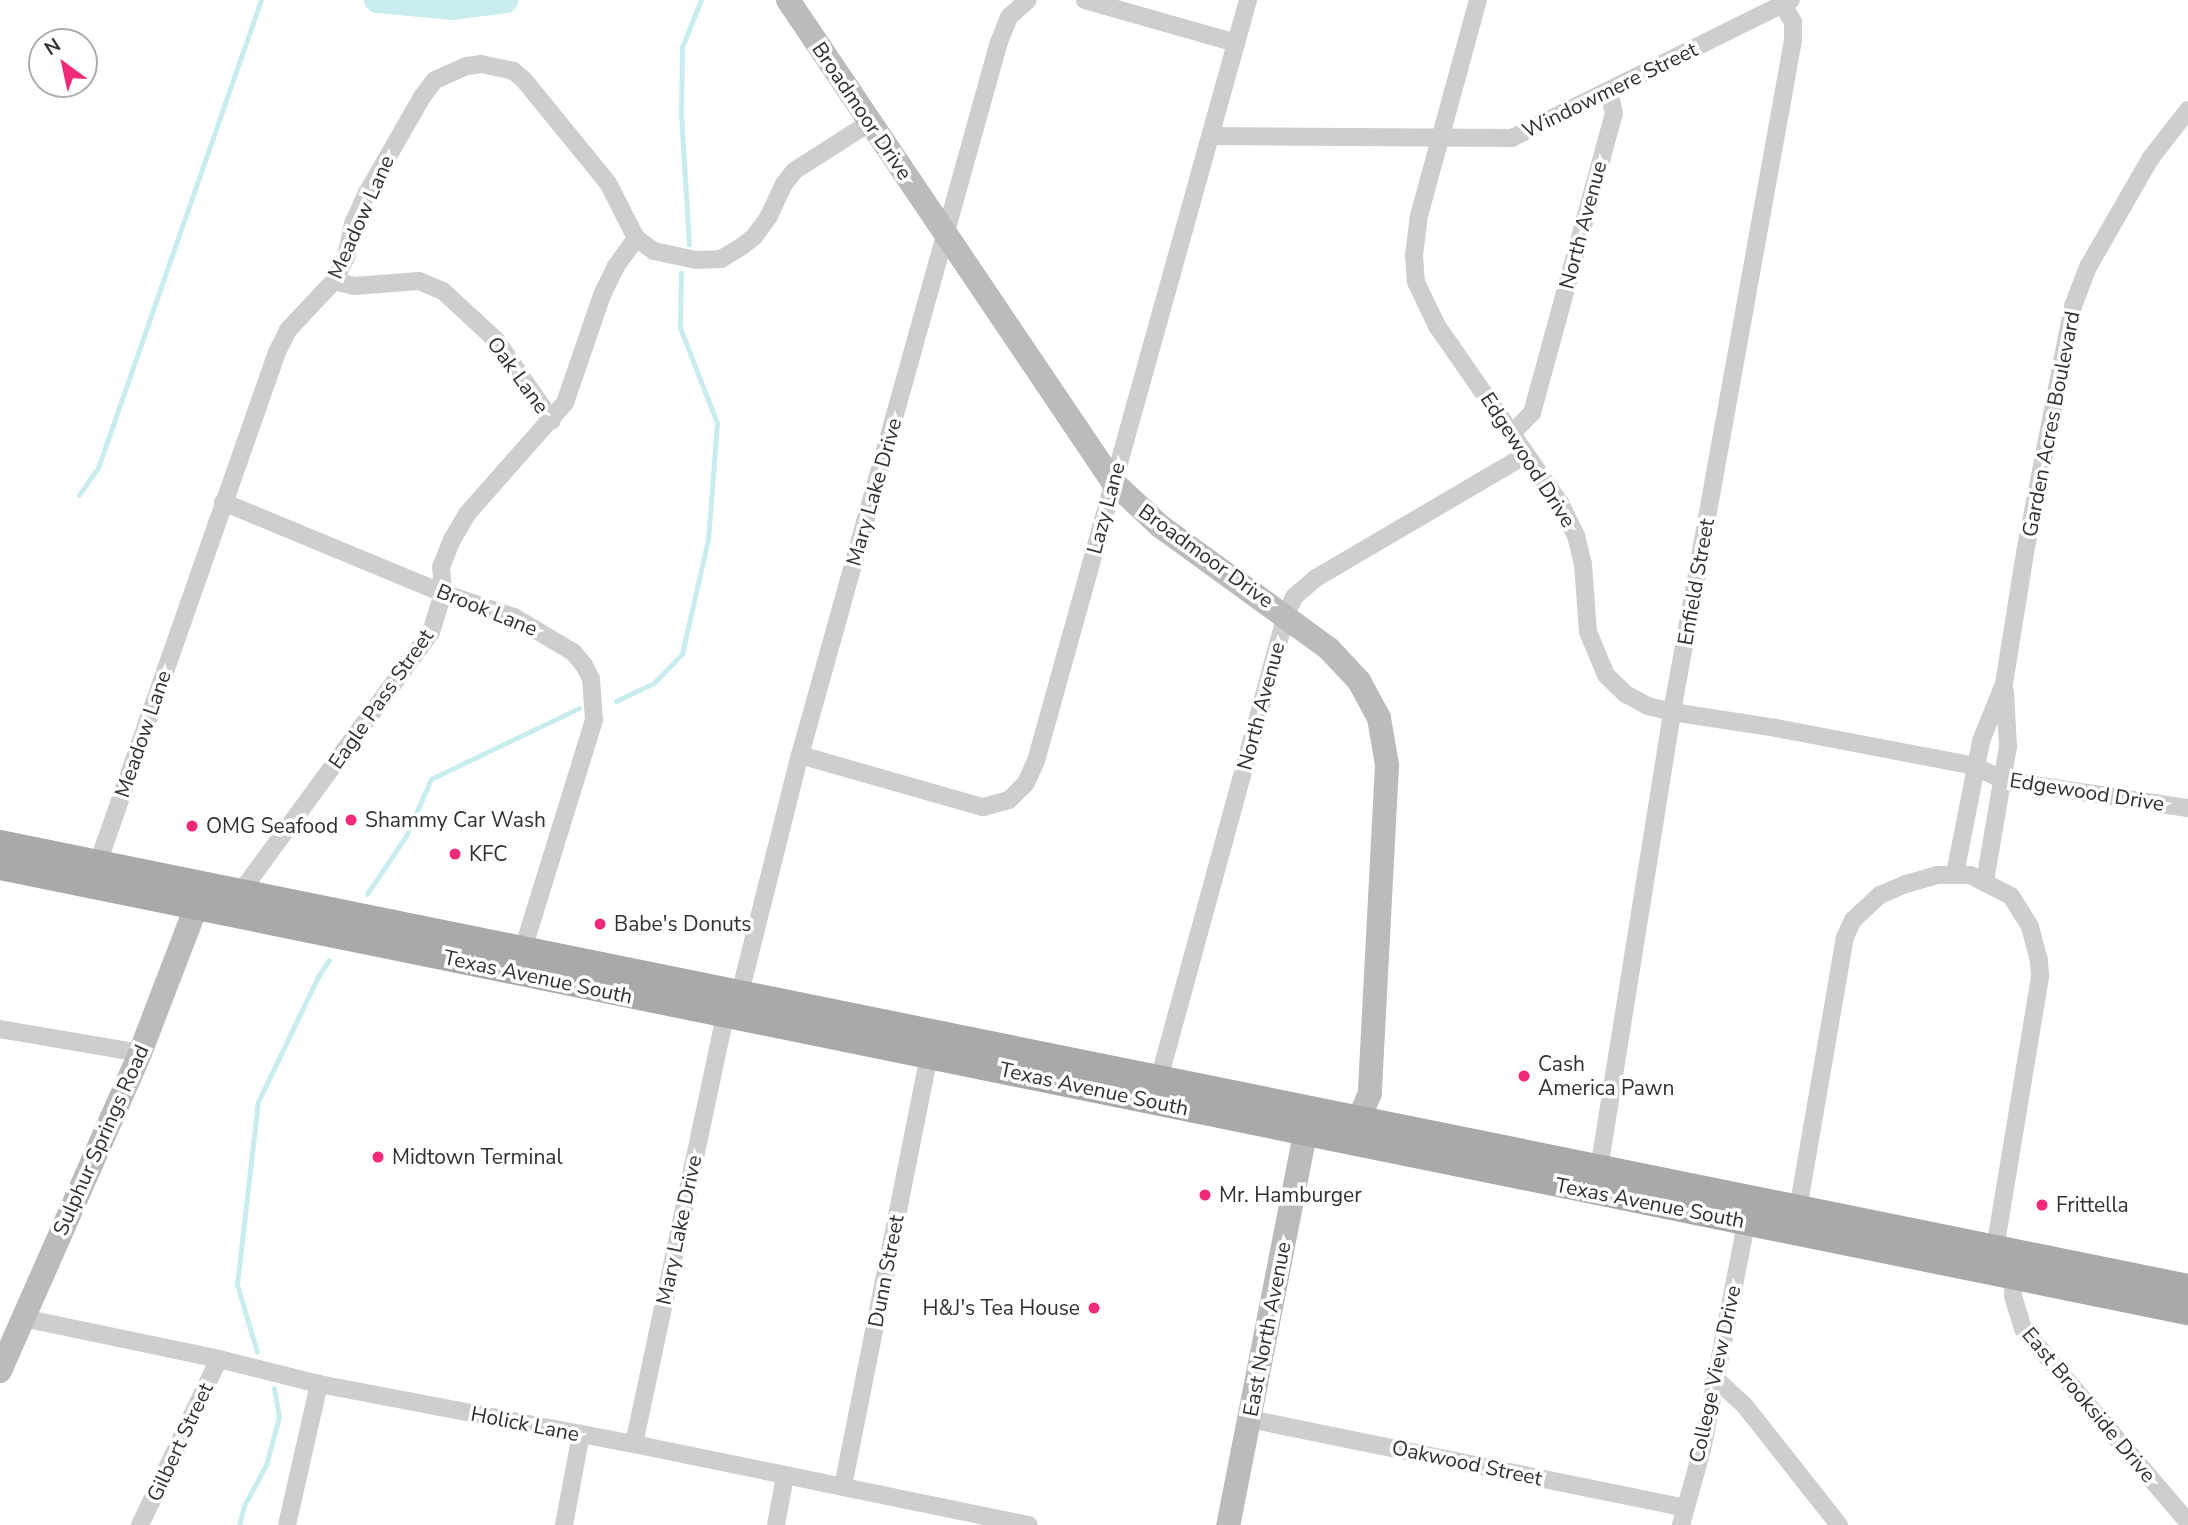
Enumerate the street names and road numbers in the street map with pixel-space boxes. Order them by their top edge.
street label: Broadmoor Drive [807,37,917,185]
street label: Windowmere Street [1518,37,1702,143]
street label: Meadow Lane [322,151,400,283]
street label: North Avenue [1554,158,1612,292]
street label: Garden Acres Boulevard [2017,309,2085,539]
street label: Oak Lane [482,332,554,418]
street label: Edgewood Drive [1475,388,1581,532]
street label: Mary Lake Drive [841,415,907,569]
street label: Lazy Lane [1082,459,1130,557]
street label: Broadmoor Drive [1134,499,1278,613]
street label: Enfield Street [1672,517,1720,647]
street label: Brook Lane [433,578,541,642]
street label: Eagle Pass Street [323,624,439,774]
street label: North Avenue [1232,639,1290,773]
street label: Meadow Lane [109,667,177,801]
street label: Edgewood Drive [2008,767,2166,817]
street label: Texas Avenue South [441,945,635,1009]
street label: Sulphur Springs Road [48,1041,154,1239]
street label: Texas Avenue South [997,1057,1191,1121]
street label: Mary Lake Drive [651,1153,707,1307]
street label: Texas Avenue South [1553,1172,1747,1234]
street label: Dunn Street [863,1213,909,1329]
street label: East North Avenue [1238,1240,1296,1418]
street label: College View Drive [1684,1283,1746,1465]
street label: East Brookside Drive [2017,1322,2161,1488]
street label: Gilbert Street [142,1379,218,1505]
street label: Holick Lane [469,1401,581,1447]
street label: Oakwood Street [1389,1435,1545,1491]

